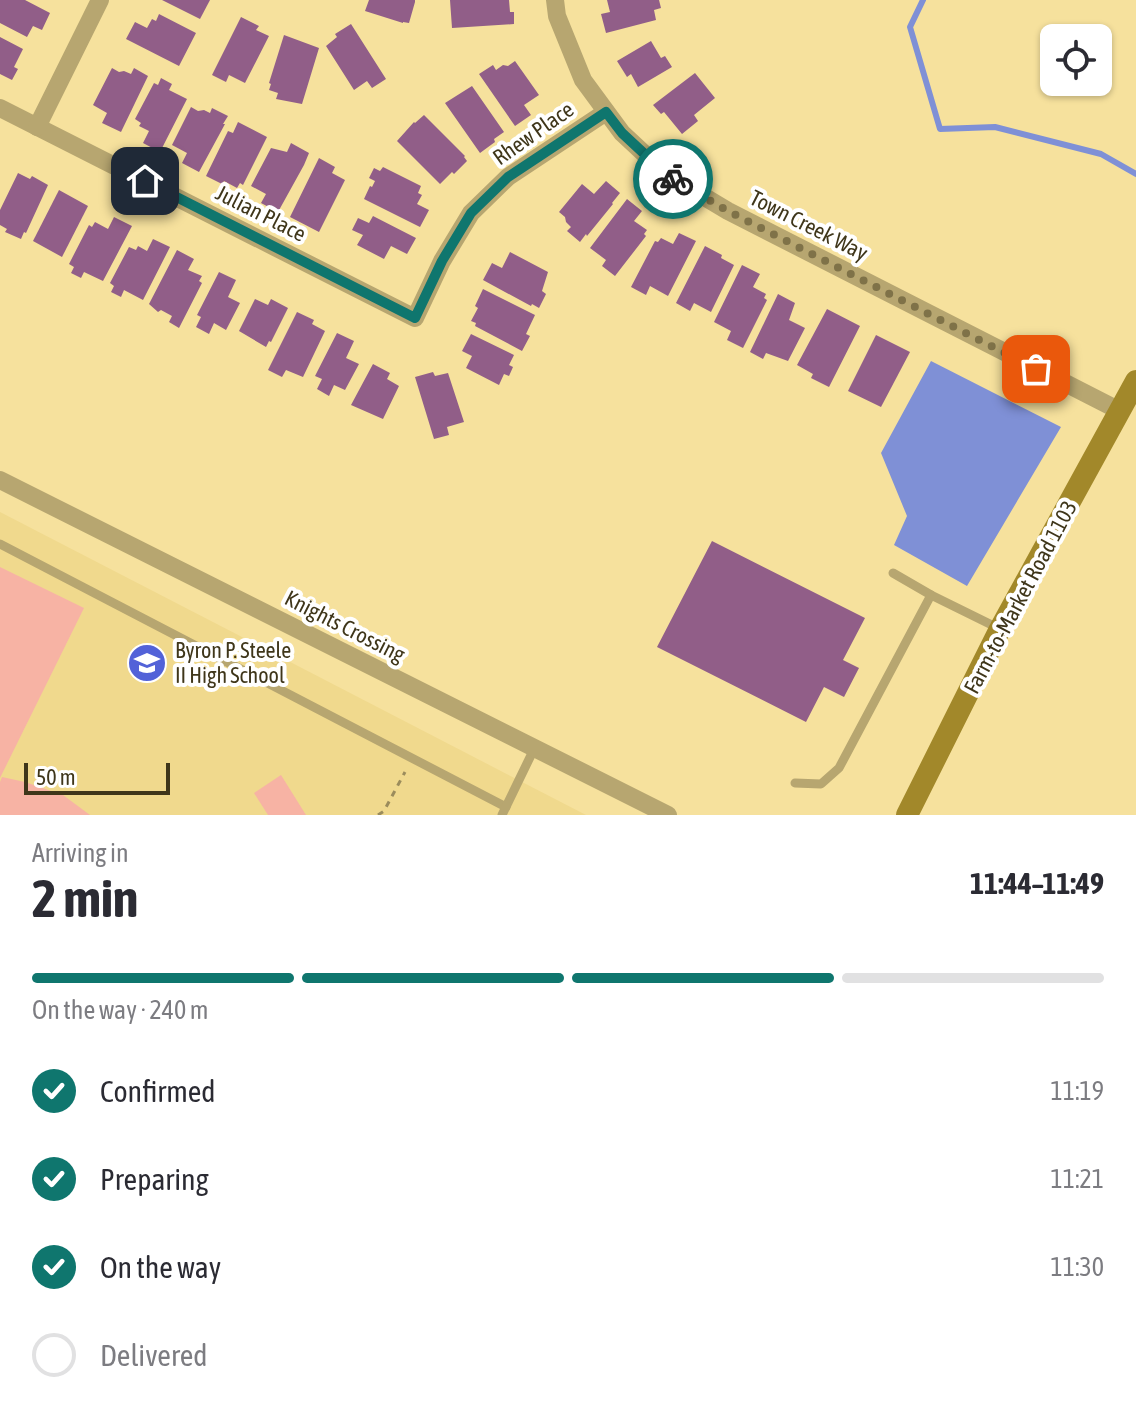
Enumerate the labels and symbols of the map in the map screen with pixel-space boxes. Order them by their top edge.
street label: Rhew Place [488,96,578,170]
courier [633,139,713,219]
pin [111,147,179,215]
street label: Julian Place [212,179,310,247]
street label: Town Creek Way [746,184,872,266]
pin [1002,335,1070,403]
street label: Farm-to-Market Road 1103 [958,496,1082,698]
street label: Knights Crossing [281,585,410,668]
place label: Byron P. Steele II High School [175,637,291,688]
school or university icon: Byron P. Steele II High School [126,642,168,684]
scale bar [24,759,170,795]

